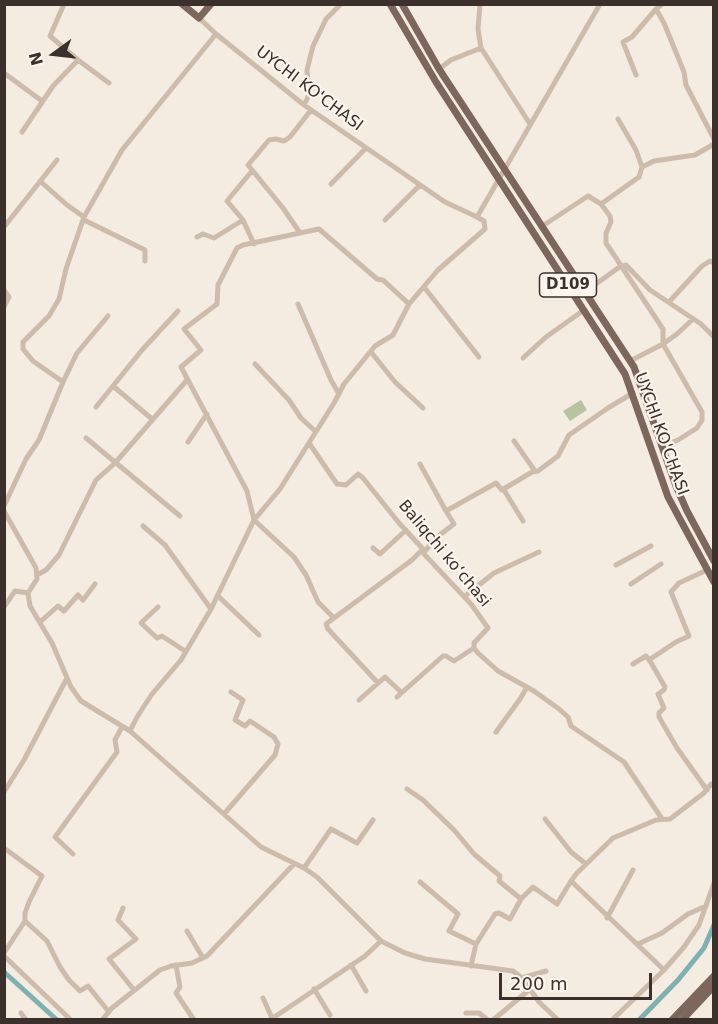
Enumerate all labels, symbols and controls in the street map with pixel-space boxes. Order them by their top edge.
north arrow [24,24,84,84]
street label: UYCHI KO'CHASI [252,42,366,136]
text: N [25,50,47,68]
road number: D109 [540,273,596,297]
street label: UYCHI KO'CHASI [630,370,692,498]
street label: Baliqchi koʻchasi [394,497,494,611]
scale bar [502,961,655,999]
text: 200 m [510,973,568,994]

